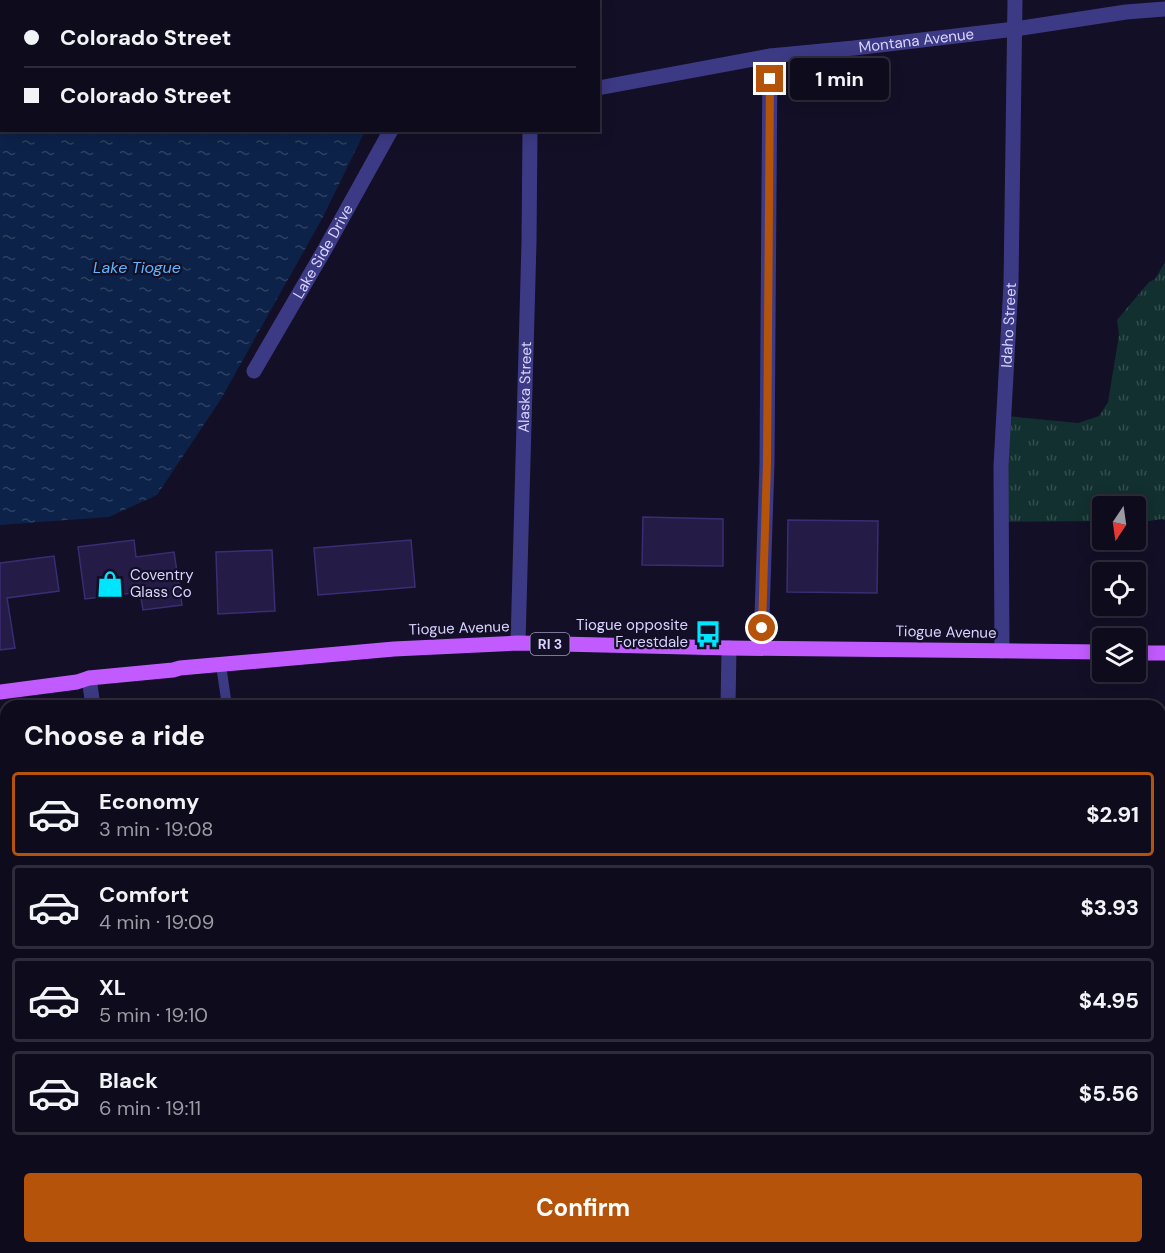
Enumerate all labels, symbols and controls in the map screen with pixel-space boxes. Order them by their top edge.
text: Colorado Street [60,23,231,52]
street label: Montana Avenue [857,24,975,57]
callout: 1 min [791,58,890,100]
route end [756,65,783,92]
text: 1 min [815,66,864,92]
text: Colorado Street [60,81,231,110]
street label: Lake Side Drive [288,201,358,302]
water label: Lake Tiogue [93,257,181,278]
street label: Idaho Street [996,282,1021,368]
street label: Alaska Street [514,341,536,433]
north arrow [1092,496,1146,550]
map controls [1092,496,1146,682]
button: locate [1092,562,1146,616]
place label: Coventry Glass Co [130,565,194,602]
shop icon: Coventry Glass Co [95,569,125,599]
route start [748,614,775,641]
place label: Tiogue opposite Forestdale [576,615,688,652]
street label: Tiogue Avenue [408,616,510,640]
bus stop icon: Tiogue opposite Forestdale [693,619,723,649]
street label: Tiogue Avenue [895,621,997,643]
button: layers [1092,628,1146,682]
road number: RI 3 [530,633,570,655]
text: Choose a ride [24,718,205,753]
icon: car [27,787,81,841]
text: Economy [99,787,199,816]
text: $2.91 [1086,800,1139,829]
text: 3 min · 19:08 [99,816,214,842]
icon: car [27,880,81,934]
text: Comfort [99,880,189,909]
text: $3.93 [1080,893,1139,922]
text: 4 min · 19:09 [99,909,214,935]
icon: car [27,973,81,1027]
text: XL [99,973,126,1002]
text: $4.95 [1079,986,1139,1015]
text: 5 min · 19:10 [99,1002,208,1028]
icon: car [27,1066,81,1120]
text: Black [99,1066,158,1095]
text: $5.56 [1079,1079,1139,1108]
text: 6 min · 19:11 [99,1095,201,1121]
button: Confirm [24,1173,1142,1242]

